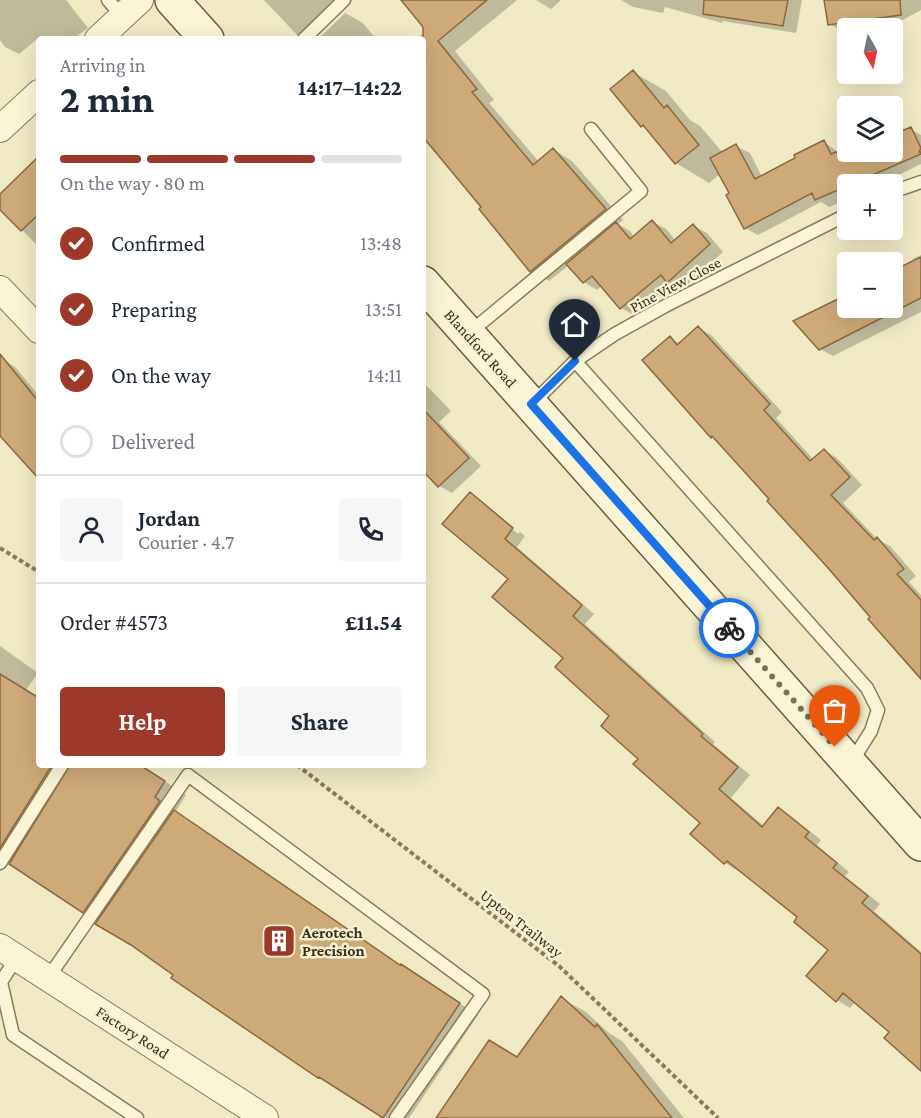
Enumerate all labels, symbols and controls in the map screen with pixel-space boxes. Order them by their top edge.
north arrow [837,18,903,84]
map controls [837,18,903,318]
text: Arriving in [60,54,145,76]
text: 14:17–14:22 [298,75,402,100]
text: 2 min [60,77,154,120]
button: layers [837,96,903,162]
text: On the way · 80 m [60,172,205,194]
button: + [837,174,903,240]
icon: check [60,227,93,260]
text: Confirmed [111,231,205,256]
text: 13:48 [360,232,402,254]
button: − [837,252,903,318]
street label: Pine View Close [627,253,724,316]
icon: check [60,293,93,326]
text: Preparing [111,297,197,322]
text: 13:51 [365,298,402,320]
pin [549,299,600,361]
street label: Blandford Road [441,306,521,391]
icon: home [558,308,591,341]
icon: check [60,359,93,392]
text: On the way [111,363,211,388]
text: 14:11 [367,364,402,386]
text: Delivered [111,429,195,454]
button: person [60,498,123,561]
button: phone [339,498,402,561]
text: Jordan [138,506,200,531]
text: Courier · 4.7 [138,531,234,553]
courier [699,598,759,658]
text: Order #4573 [60,610,168,635]
text: £11.54 [345,610,402,635]
icon: bike [713,612,746,645]
pin [809,685,860,747]
button: Help [60,687,225,756]
button: Share [237,687,402,756]
icon: bag [818,694,851,727]
street label: Upton Trailway [477,886,567,962]
building icon: Aerotech Precision [261,923,297,959]
place label: Aerotech Precision [301,924,365,959]
street label: Factory Road [93,1003,173,1063]

